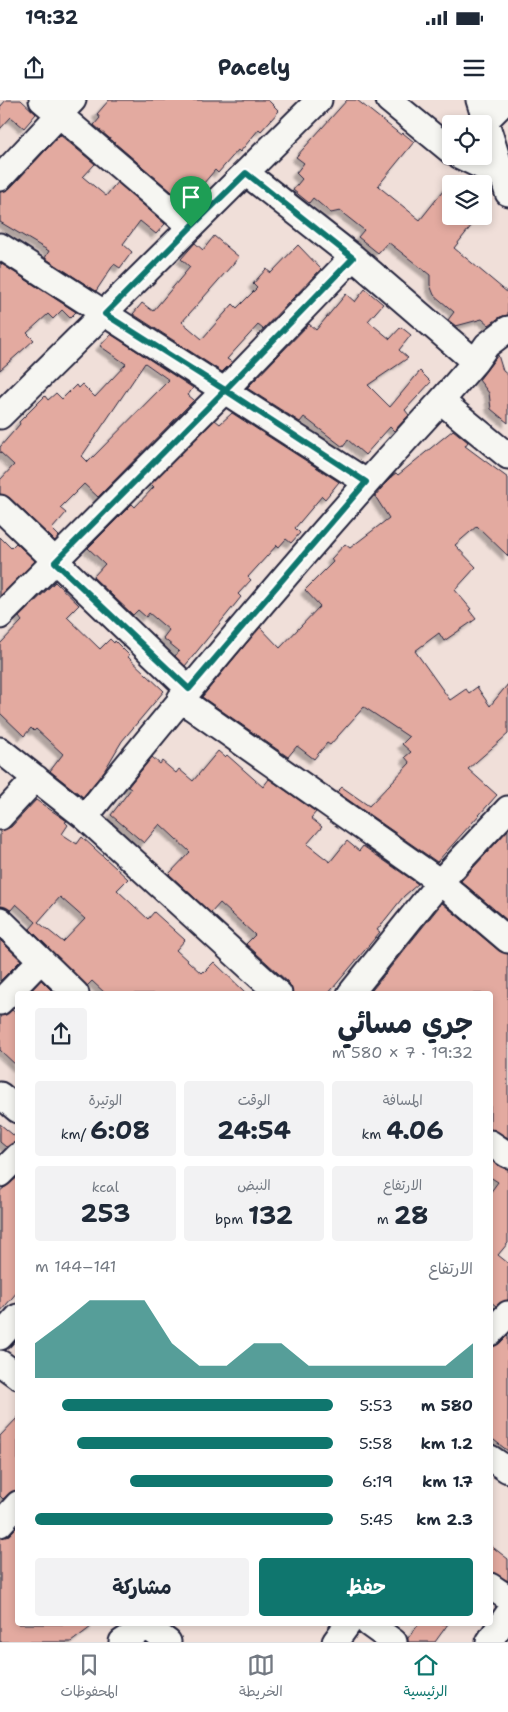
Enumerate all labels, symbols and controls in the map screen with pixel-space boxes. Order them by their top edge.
text: 19:32 [25,5,78,30]
text: Pacely [218,53,290,82]
icon: share [20,54,48,82]
icon: menu [460,54,488,82]
map controls [442,115,492,225]
button: locate [442,115,492,165]
button: layers [442,175,492,225]
pin [170,176,212,227]
icon: arrive [177,183,205,211]
text: جري مسائي [338,1004,473,1042]
button: share [35,1008,87,1060]
text: 19:32 · 7 × 580 m [332,1042,473,1063]
text: الوتيرة [88,1091,122,1109]
text: الوقت [238,1091,270,1109]
text: المسافة [383,1091,423,1109]
text: 6:08 [90,1113,150,1147]
text: 24:54 [217,1113,291,1147]
text: 4.06 [386,1113,444,1147]
text: /km [61,1125,90,1143]
text: km [362,1125,386,1143]
text: النبض [237,1176,271,1194]
text: الارتفاع [383,1176,422,1194]
text: kcal [92,1178,119,1196]
text: 253 [80,1196,130,1230]
text: 132 [248,1198,293,1232]
text: 28 [394,1198,429,1232]
text: bpm [215,1210,248,1228]
text: m [377,1210,394,1228]
text: 141–144 m [35,1256,116,1277]
text: الارتفاع [428,1258,473,1279]
text: 5:53 [360,1395,393,1416]
text: 580 m [421,1395,473,1416]
text: 5:58 [359,1433,393,1454]
text: 1.2 km [420,1433,473,1454]
text: 6:19 [362,1471,393,1492]
text: 1.7 km [422,1471,473,1492]
text: 5:45 [360,1509,393,1530]
text: 2.3 km [416,1509,473,1530]
button: مشاركة [35,1558,249,1616]
button: حفظ [259,1558,473,1616]
tab: المحفوظات [60,1651,118,1704]
tab: الخريطة [239,1651,283,1704]
tab: الرئيسية [404,1651,448,1704]

